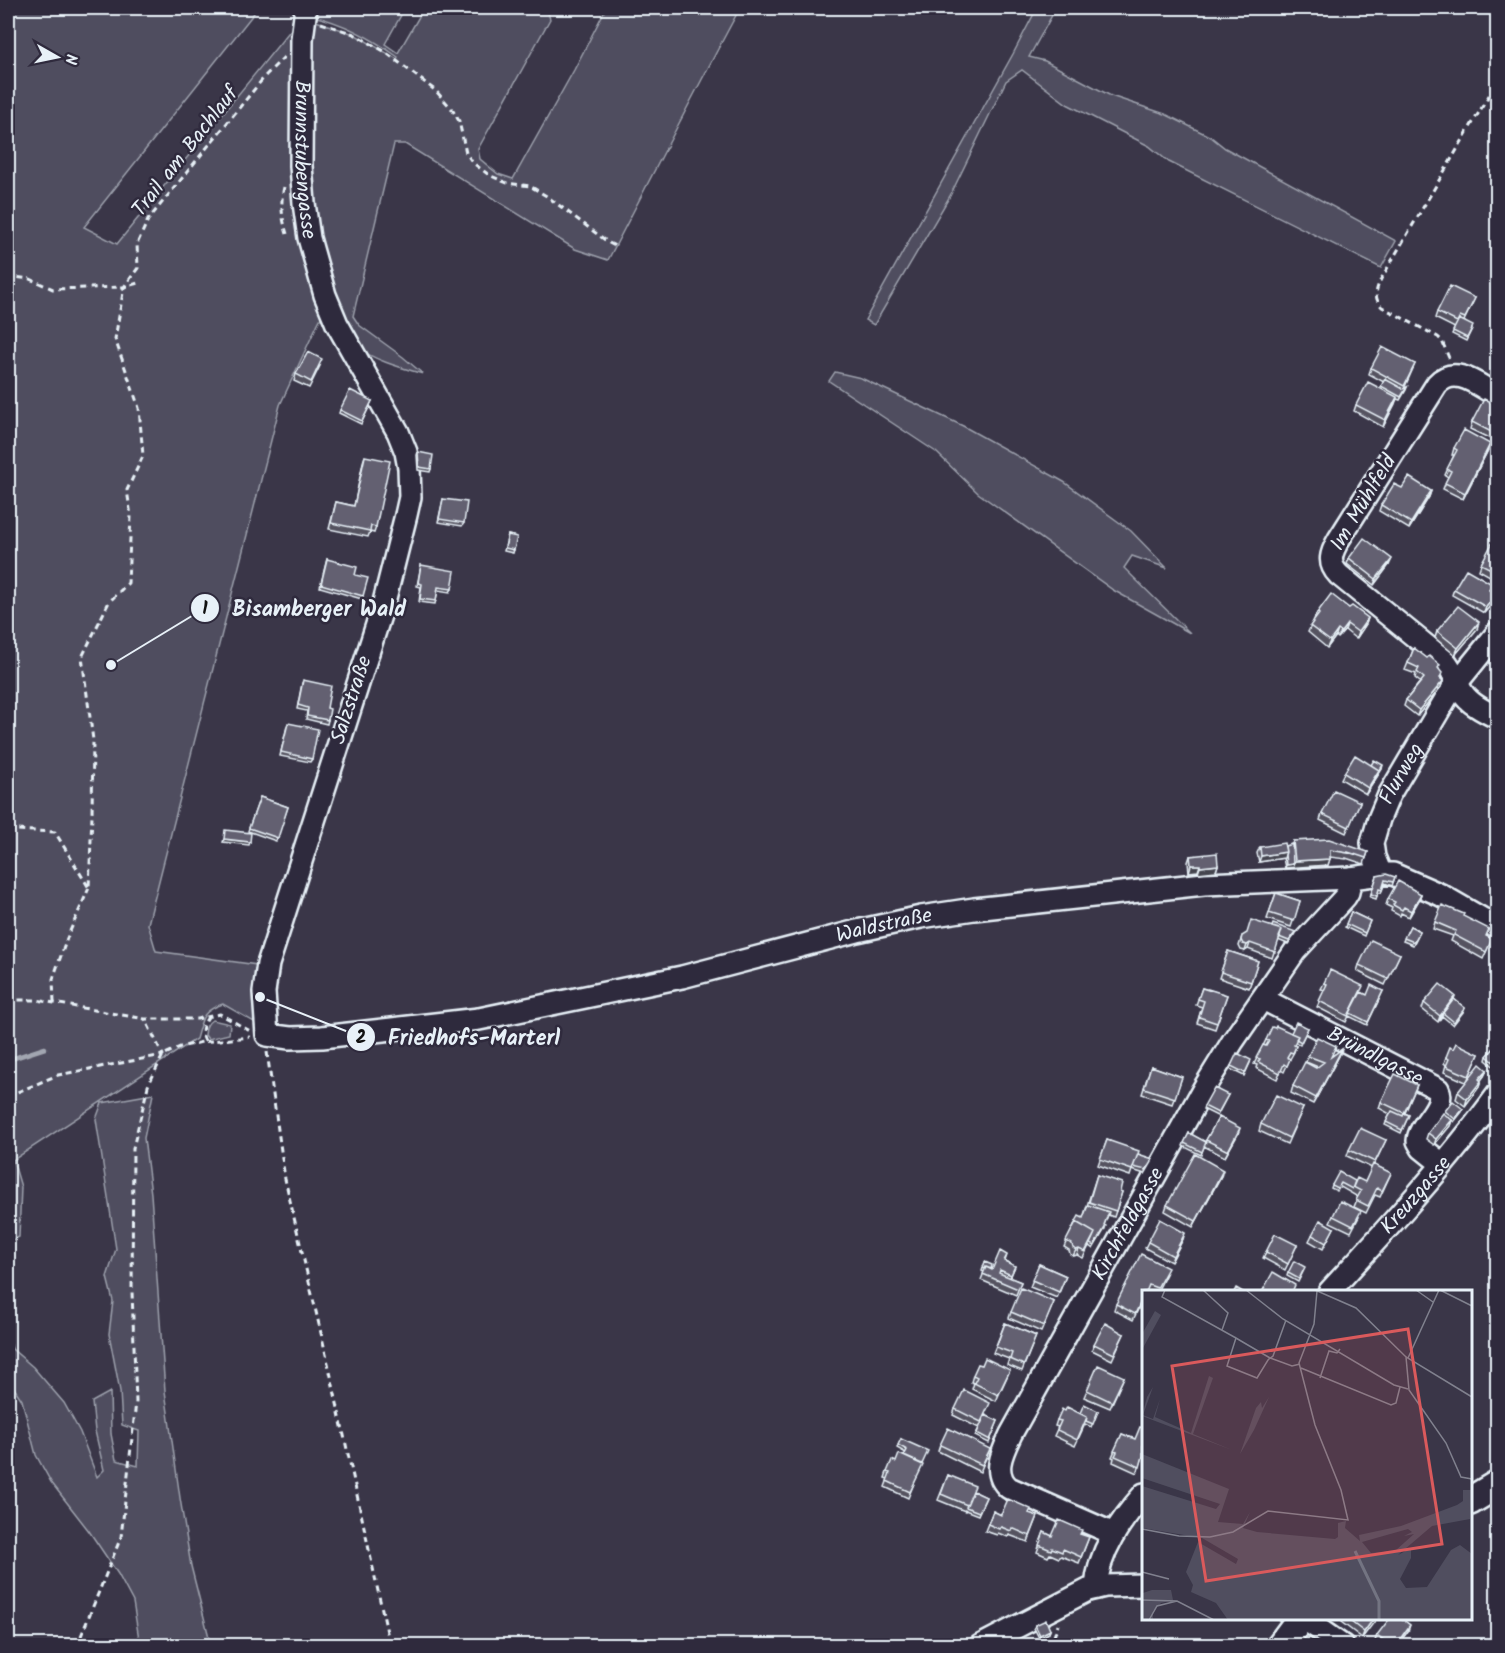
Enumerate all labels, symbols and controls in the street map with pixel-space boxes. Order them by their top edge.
north arrow [27,27,87,87]
text: N [57,52,83,66]
street label: Trail am Bachlauf [124,78,249,225]
street label: Brunnstubengasse [284,80,326,242]
street label: Im Mühlfeld [1322,448,1406,558]
callout: Bisamberger Wald [190,588,418,628]
text: Bisamberger Wald [232,593,407,628]
text: 1 [202,595,208,624]
street label: Salzstraße [322,651,382,748]
street label: Flurweg [1370,737,1433,810]
street label: Waldstraße [832,899,935,952]
callout: Friedhofs-Marterl [346,1017,572,1057]
street label: Bründlgasse [1321,1018,1430,1095]
text: Friedhofs-Marterl [388,1022,560,1057]
text: 2 [356,1024,366,1053]
street label: Kreuzgasse [1372,1148,1460,1242]
street label: Kirchfeldgasse [1083,1161,1173,1287]
inset map [1142,1290,1472,1620]

